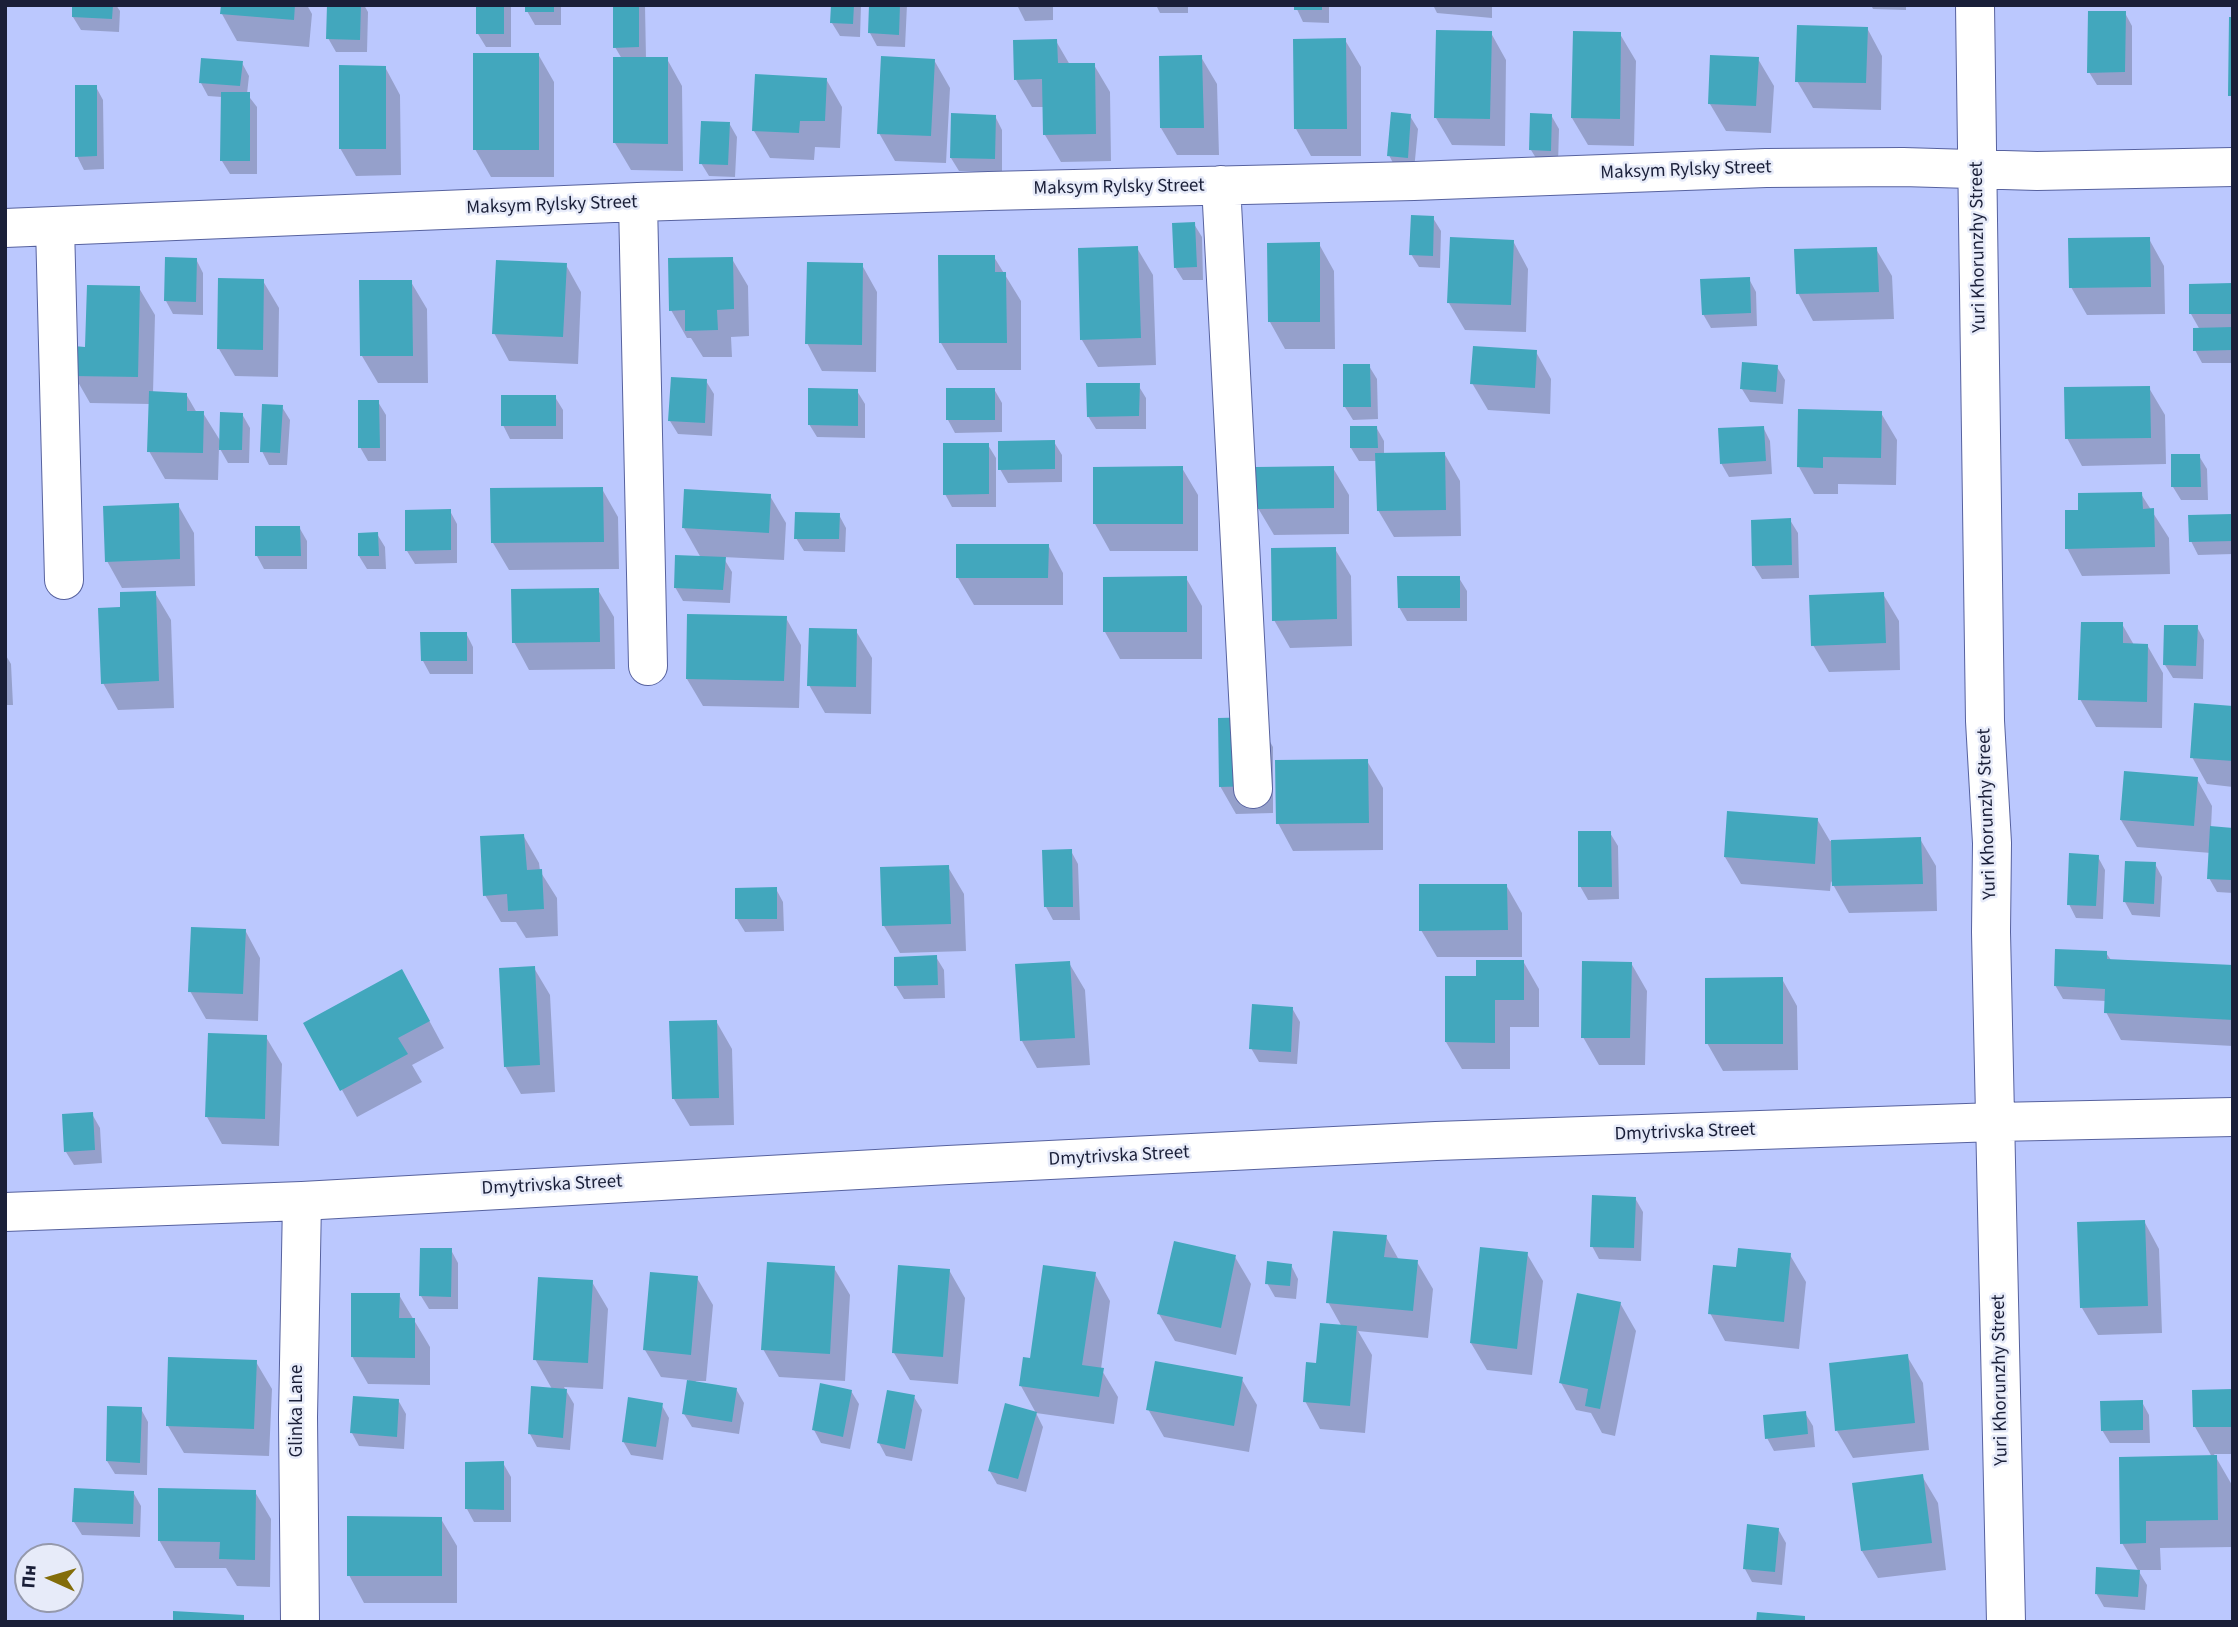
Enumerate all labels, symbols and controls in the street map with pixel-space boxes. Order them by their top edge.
street label: Maksym Rylsky Street [1600,157,1772,185]
street label: Yuri Khorunzhy Street [1966,161,1992,333]
street label: Maksym Rylsky Street [1033,175,1205,201]
street label: Maksym Rylsky Street [466,192,638,220]
street label: Yuri Khorunzhy Street [1974,728,2002,900]
street label: Dmytrivska Street [1614,1119,1756,1147]
street label: Dmytrivska Street [1048,1142,1190,1172]
street label: Dmytrivska Street [481,1171,623,1201]
street label: Yuri Khorunzhy Street [1988,1294,2014,1466]
street label: Glinka Lane [287,1365,309,1457]
north arrow [14,1543,84,1613]
text: Пн [15,1564,44,1589]

